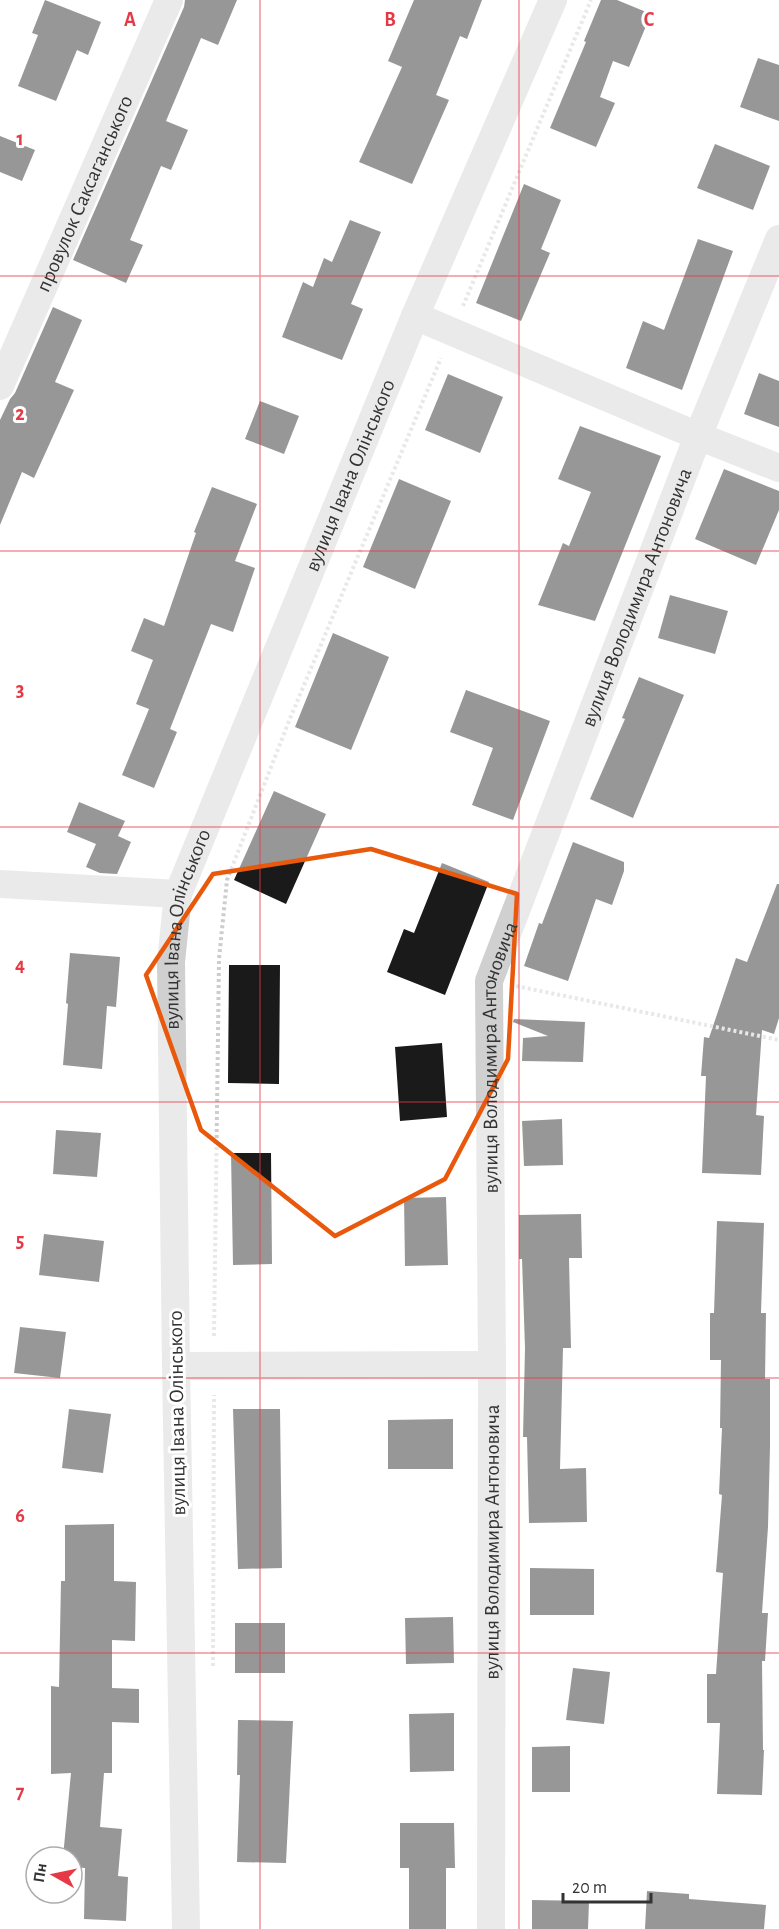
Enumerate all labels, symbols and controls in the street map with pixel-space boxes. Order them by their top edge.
text: A [124,10,136,30]
text: B [384,10,396,30]
text: C [644,10,655,30]
street label: провулок Саксаганського [32,92,136,295]
text: 1 [16,129,24,149]
street label: вулиця Івана Олінського [301,376,398,574]
text: 2 [15,404,25,424]
street label: вулиця Володимира Антоновича [577,465,695,730]
text: 3 [16,680,24,700]
street label: вулиця Івана Олінського [160,826,214,1030]
street label: вулиця Володимира Антоновича [478,918,521,1194]
text: 4 [15,955,25,975]
text: 5 [16,1231,24,1251]
street label: вулиця Івана Олінського [165,1310,189,1516]
street label: вулиця Володимира Антоновича [481,1404,502,1680]
text: 6 [15,1506,25,1526]
text: 7 [16,1782,25,1802]
north arrow [24,1845,84,1905]
text: Пн [31,1862,50,1884]
scale bar [563,1866,652,1904]
text: 20 m [572,1879,607,1897]

